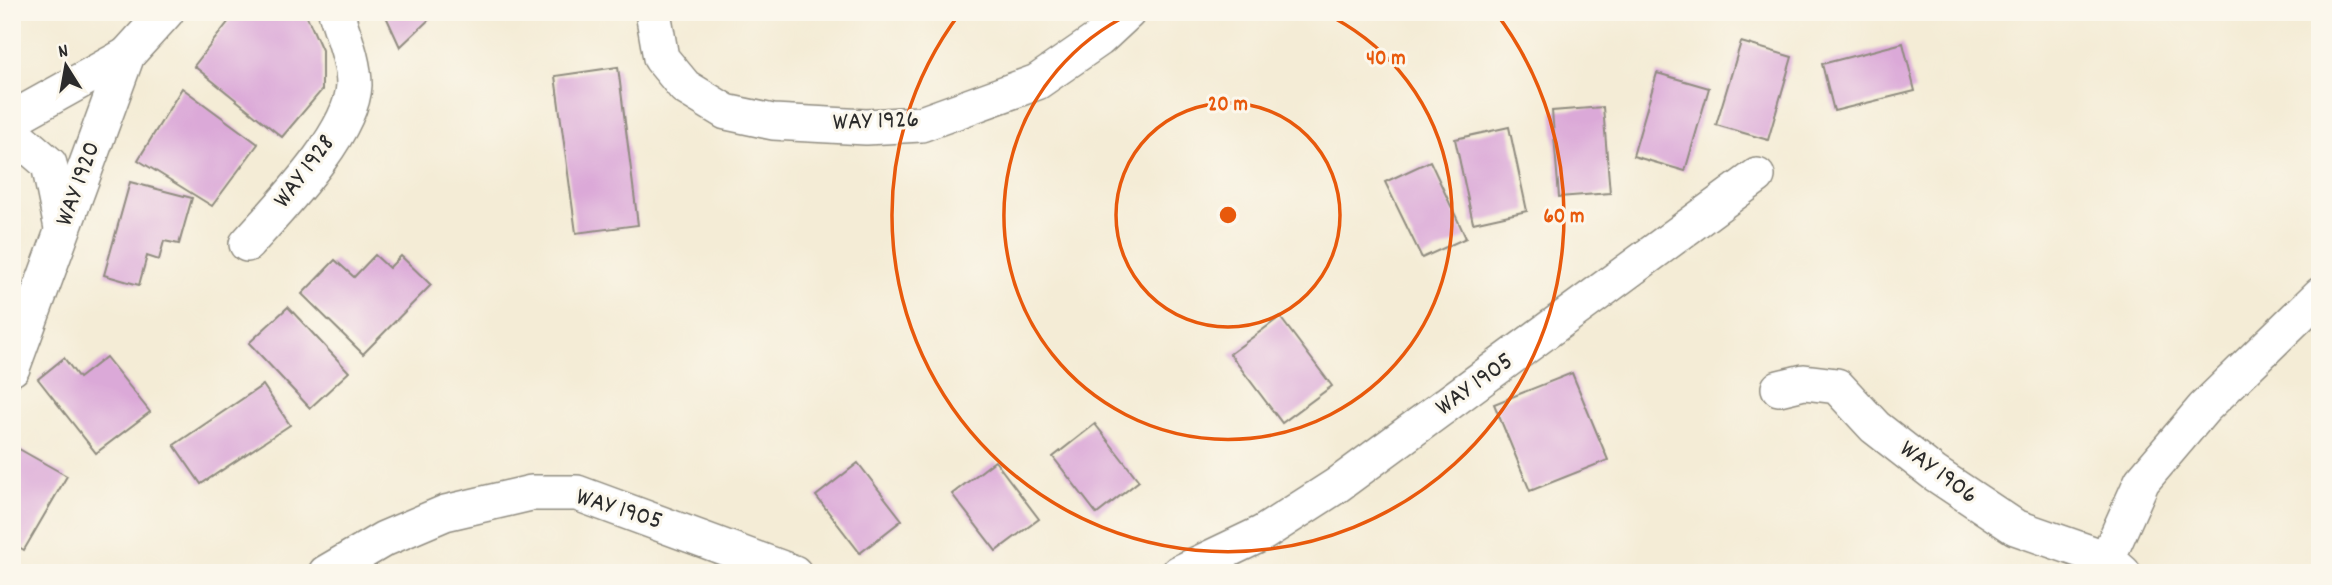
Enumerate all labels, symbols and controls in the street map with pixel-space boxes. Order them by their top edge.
north arrow [32,32,102,102]
text: N [56,39,71,67]
text: 40 m [1366,45,1406,75]
text: 20 m [1208,91,1248,121]
street label: WAY 1926 [832,102,920,142]
street label: WAY 1928 [265,127,345,217]
street label: WAY 1920 [47,136,111,232]
centre of rings [1216,203,1240,227]
text: 60 m [1544,203,1584,233]
street label: WAY 1905 [1428,344,1522,426]
street label: WAY 1906 [1891,432,1985,514]
street label: WAY 1905 [571,479,667,541]

